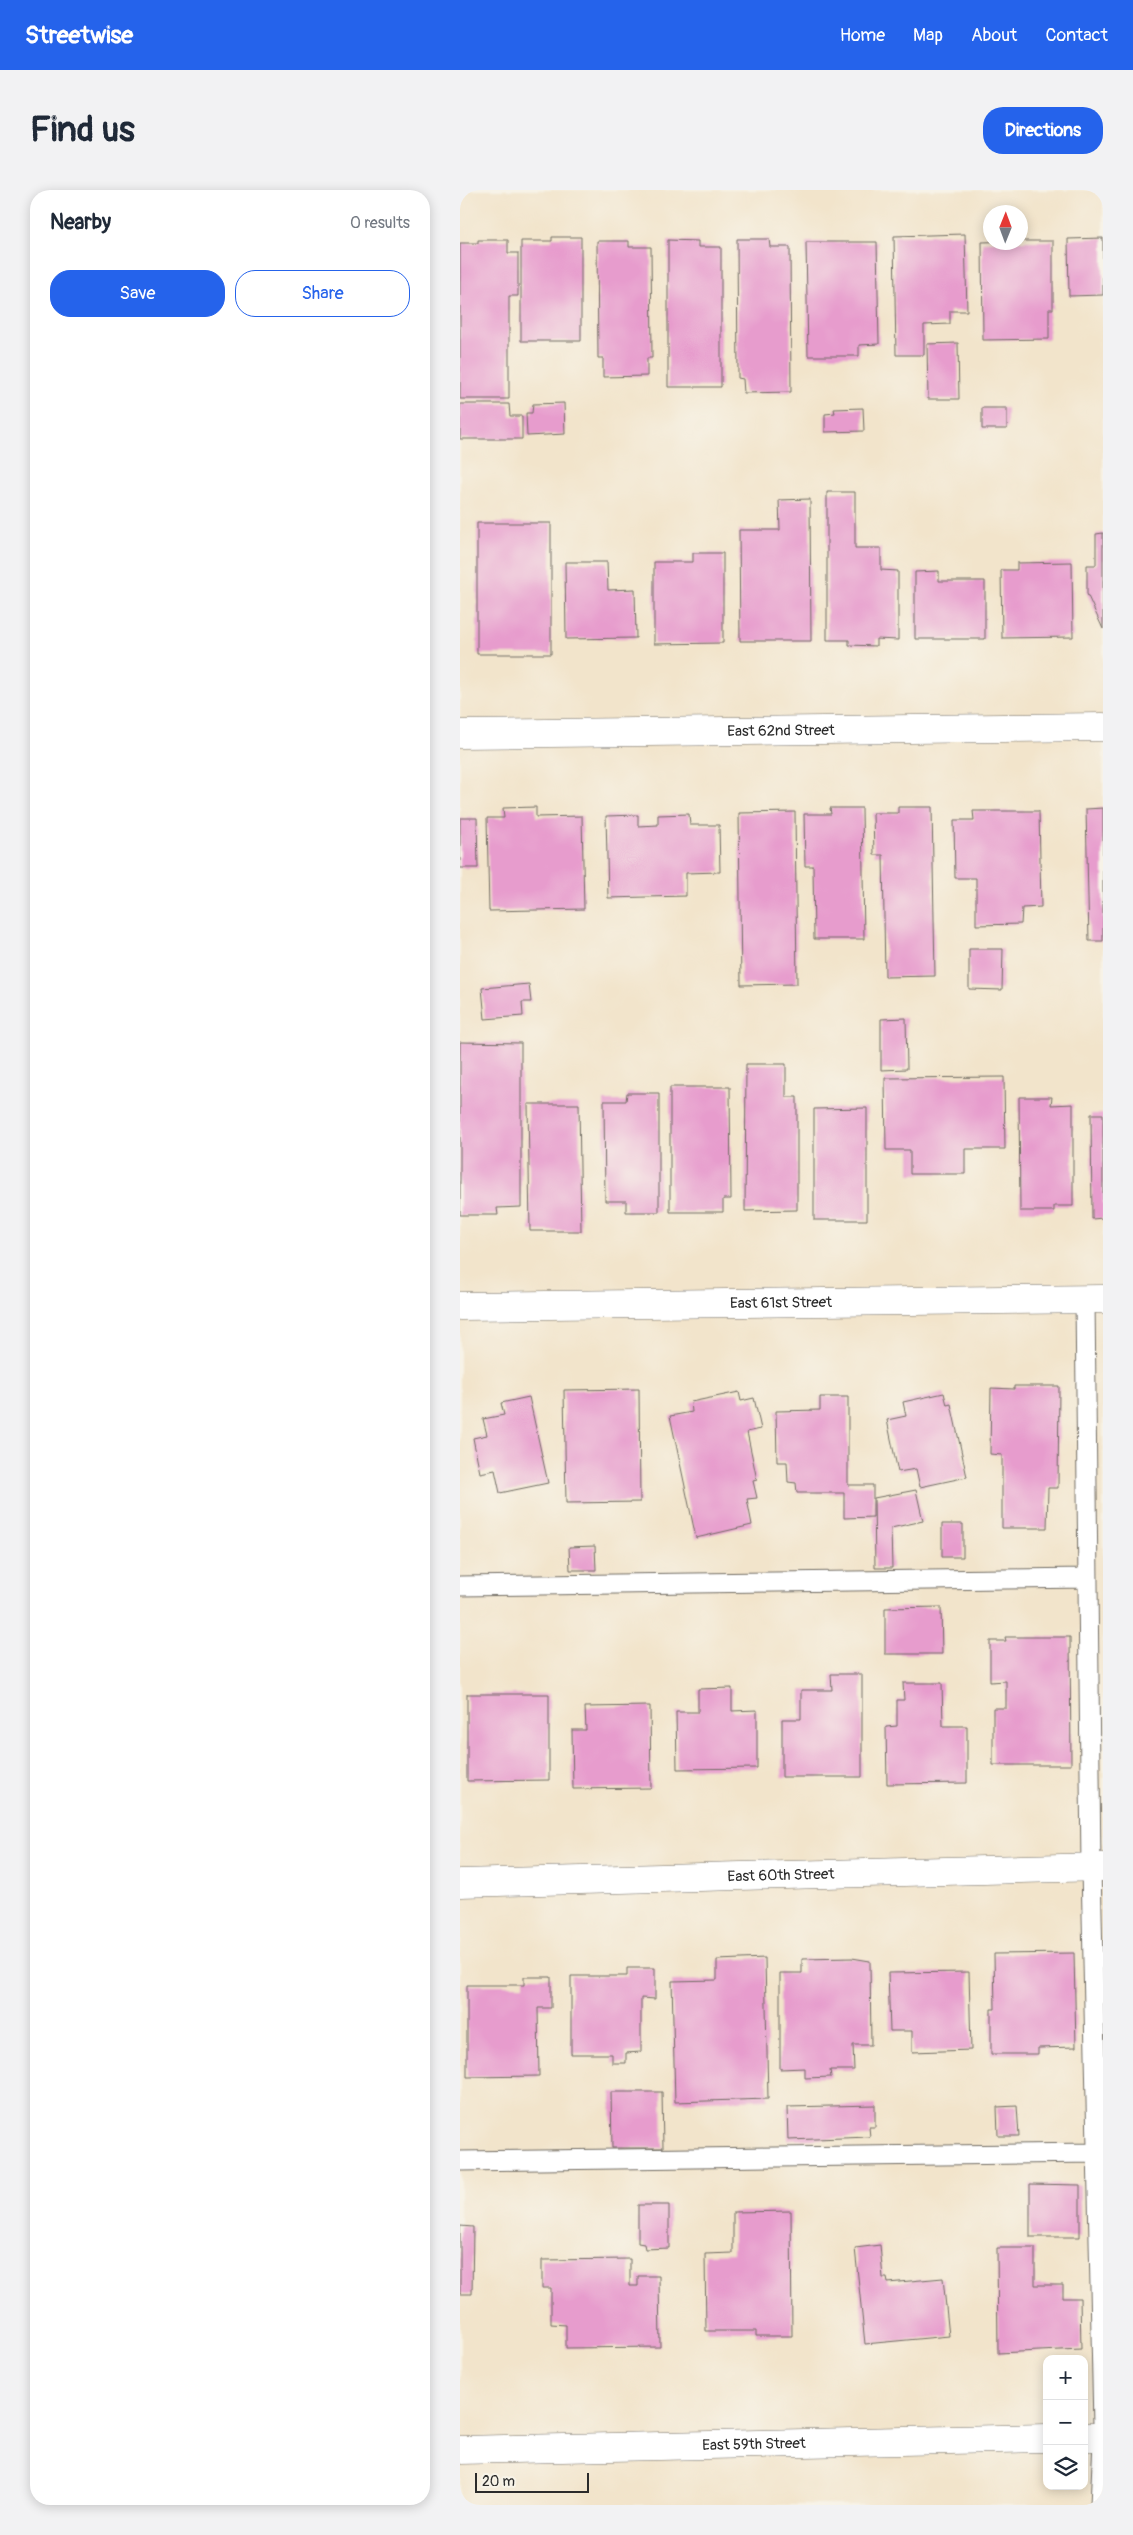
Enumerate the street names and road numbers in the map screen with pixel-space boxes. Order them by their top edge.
street label: East 62nd Street [727,720,836,741]
street label: East 61st Street [730,1292,833,1313]
street label: East 60th Street [727,1864,836,1886]
street label: East 59th Street [702,2433,807,2455]

